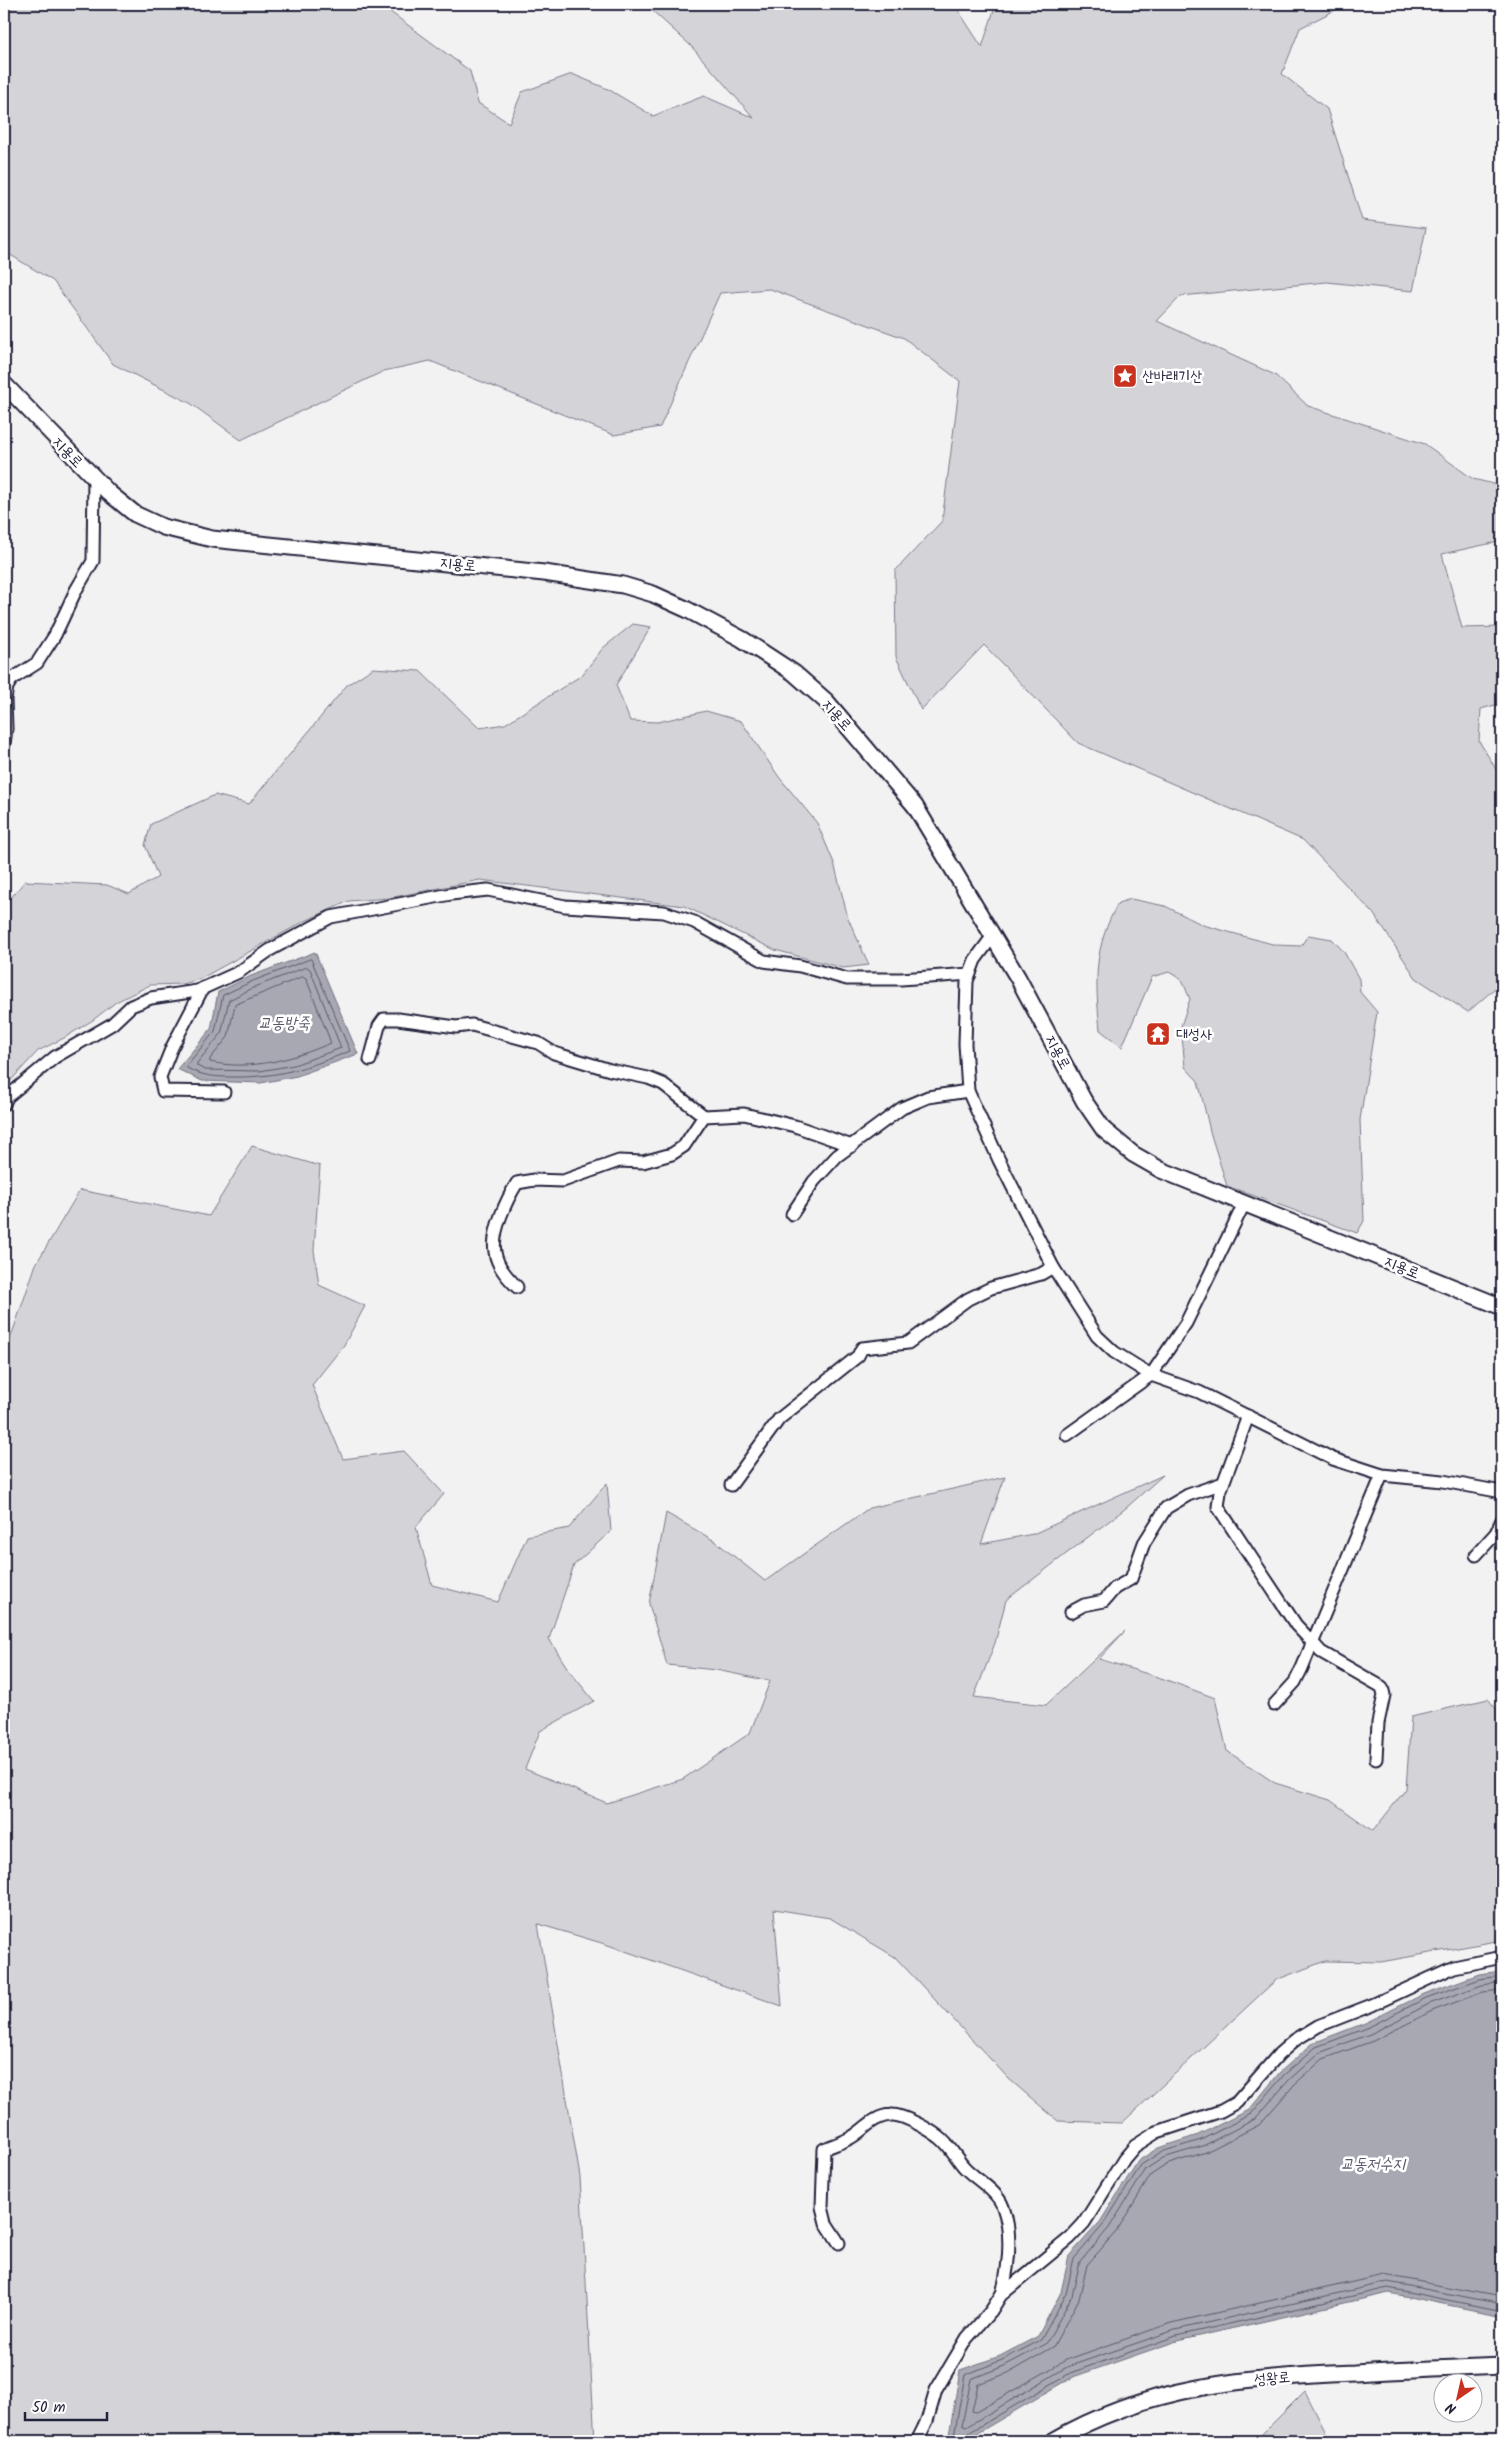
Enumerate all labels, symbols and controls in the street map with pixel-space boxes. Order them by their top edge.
place icon: 산바래기산 [1112,363,1138,389]
place label: 산바래기산 [1142,365,1202,389]
street label: 지용로 [46,431,88,474]
street label: 지용로 [439,551,477,579]
street label: 지용로 [815,694,857,737]
water label: 교동방죽 [258,1011,311,1036]
temple icon: 대성사 [1145,1021,1171,1047]
place label: 대성사 [1176,1023,1212,1047]
street label: 지용로 [1038,1031,1076,1074]
street label: 지용로 [1380,1250,1423,1286]
water label: 교동저수지 [1341,2152,1407,2177]
street label: 성왕로 [1253,2365,1291,2393]
north arrow [1434,2372,1484,2422]
scale bar [25,2390,108,2422]
text: 50 m [32,2396,66,2420]
text: N [1441,2396,1461,2420]

